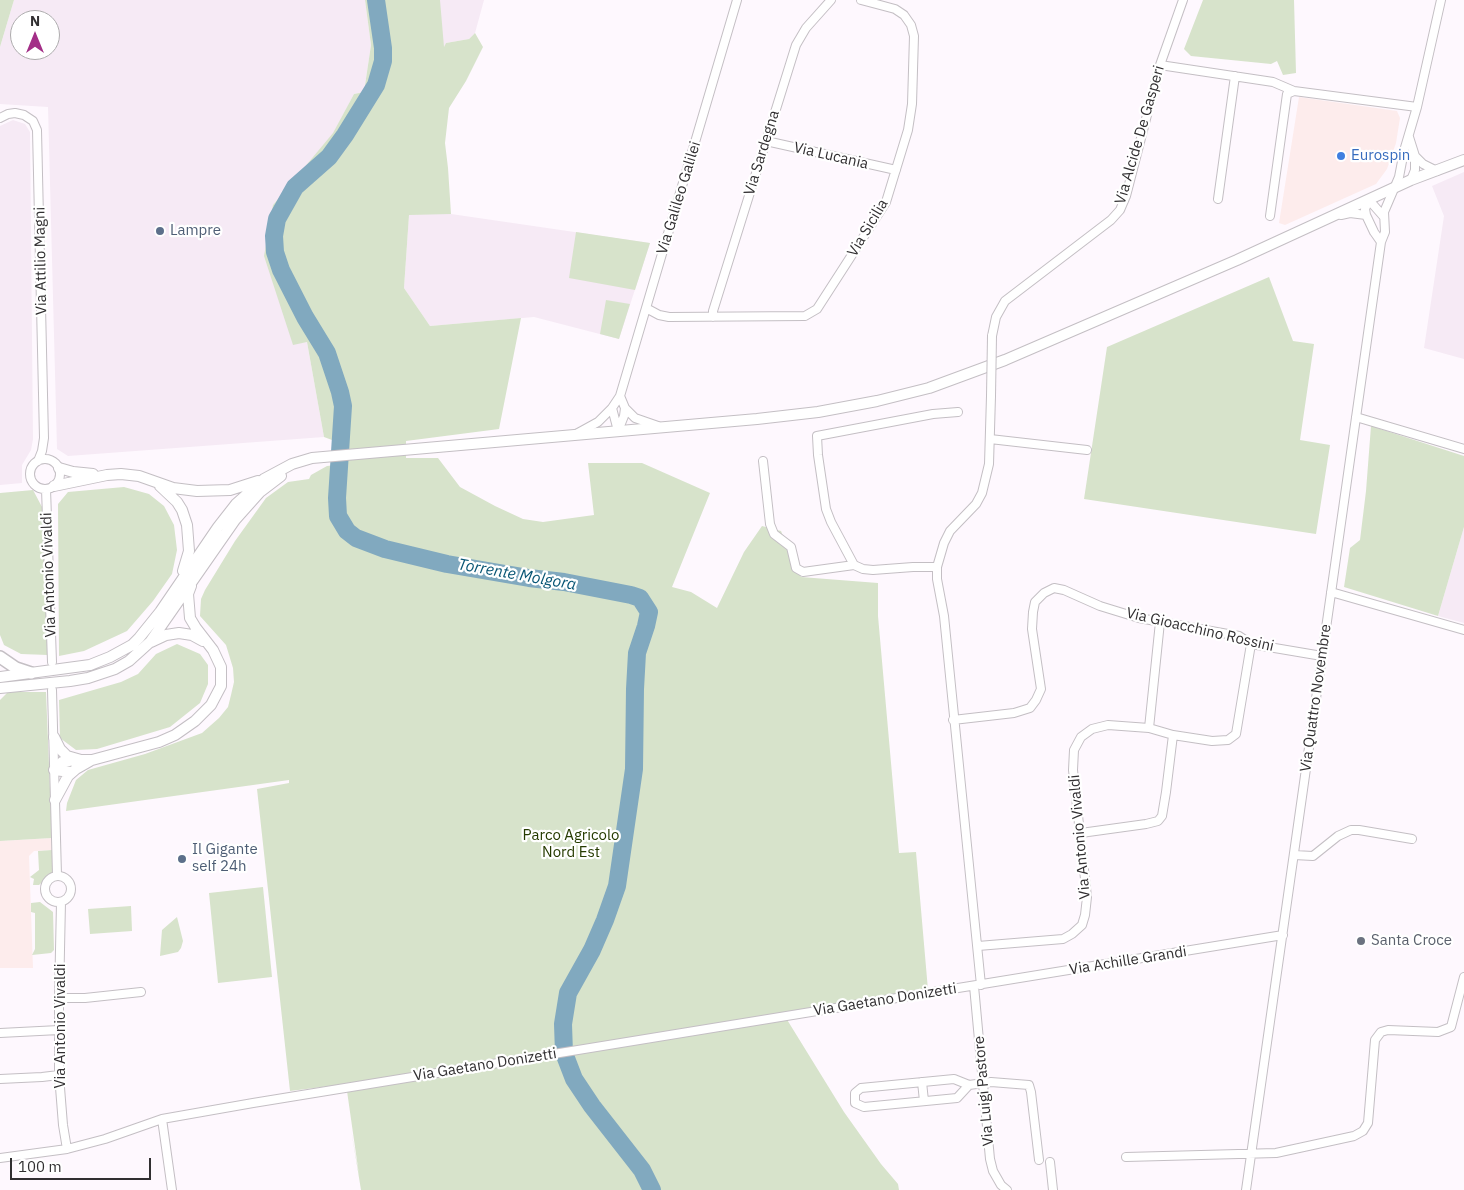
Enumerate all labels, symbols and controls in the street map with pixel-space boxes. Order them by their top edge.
north arrow [10,10,60,60]
text: N [30,12,40,30]
street label: Via Alcide De Gasperi [1112,63,1168,207]
street label: Via Sardegna [741,108,783,198]
street label: Via Galileo Galilei [653,139,705,257]
street label: Via Lucania [792,139,870,173]
place label: Eurospin [1351,147,1410,165]
marker: Eurospin [1335,150,1347,162]
street label: Via Sicilia [844,196,892,260]
street label: Via Attilio Magni [31,207,51,315]
place label: Lampre [170,222,221,240]
marker: Lampre [154,225,166,237]
street label: Via Antonio Vivaldi [38,512,60,638]
water label: Torrente Molgora [456,555,578,595]
street label: Via Gioacchino Rossini [1124,604,1276,656]
street label: Via Quattro Novembre [1297,623,1335,773]
street label: Via Antonio Vivaldi [1066,774,1094,900]
park label: Parco Agricolo Nord Est [523,827,619,862]
place label: Il Gigante self 24h [192,841,258,876]
marker: Il Gigante self 24h [176,853,188,865]
place label: Santa Croce [1371,932,1452,950]
marker: Santa Croce [1355,935,1367,947]
street label: Via Achille Grandi [1068,943,1188,979]
street label: Via Antonio Vivaldi [52,963,70,1089]
street label: Via Gaetano Donizetti [812,980,958,1020]
street label: Via Luigi Pastore [970,1035,998,1147]
street label: Via Gaetano Donizetti [412,1045,558,1085]
scale bar [12,1148,154,1180]
text: 100 m [18,1157,62,1176]

